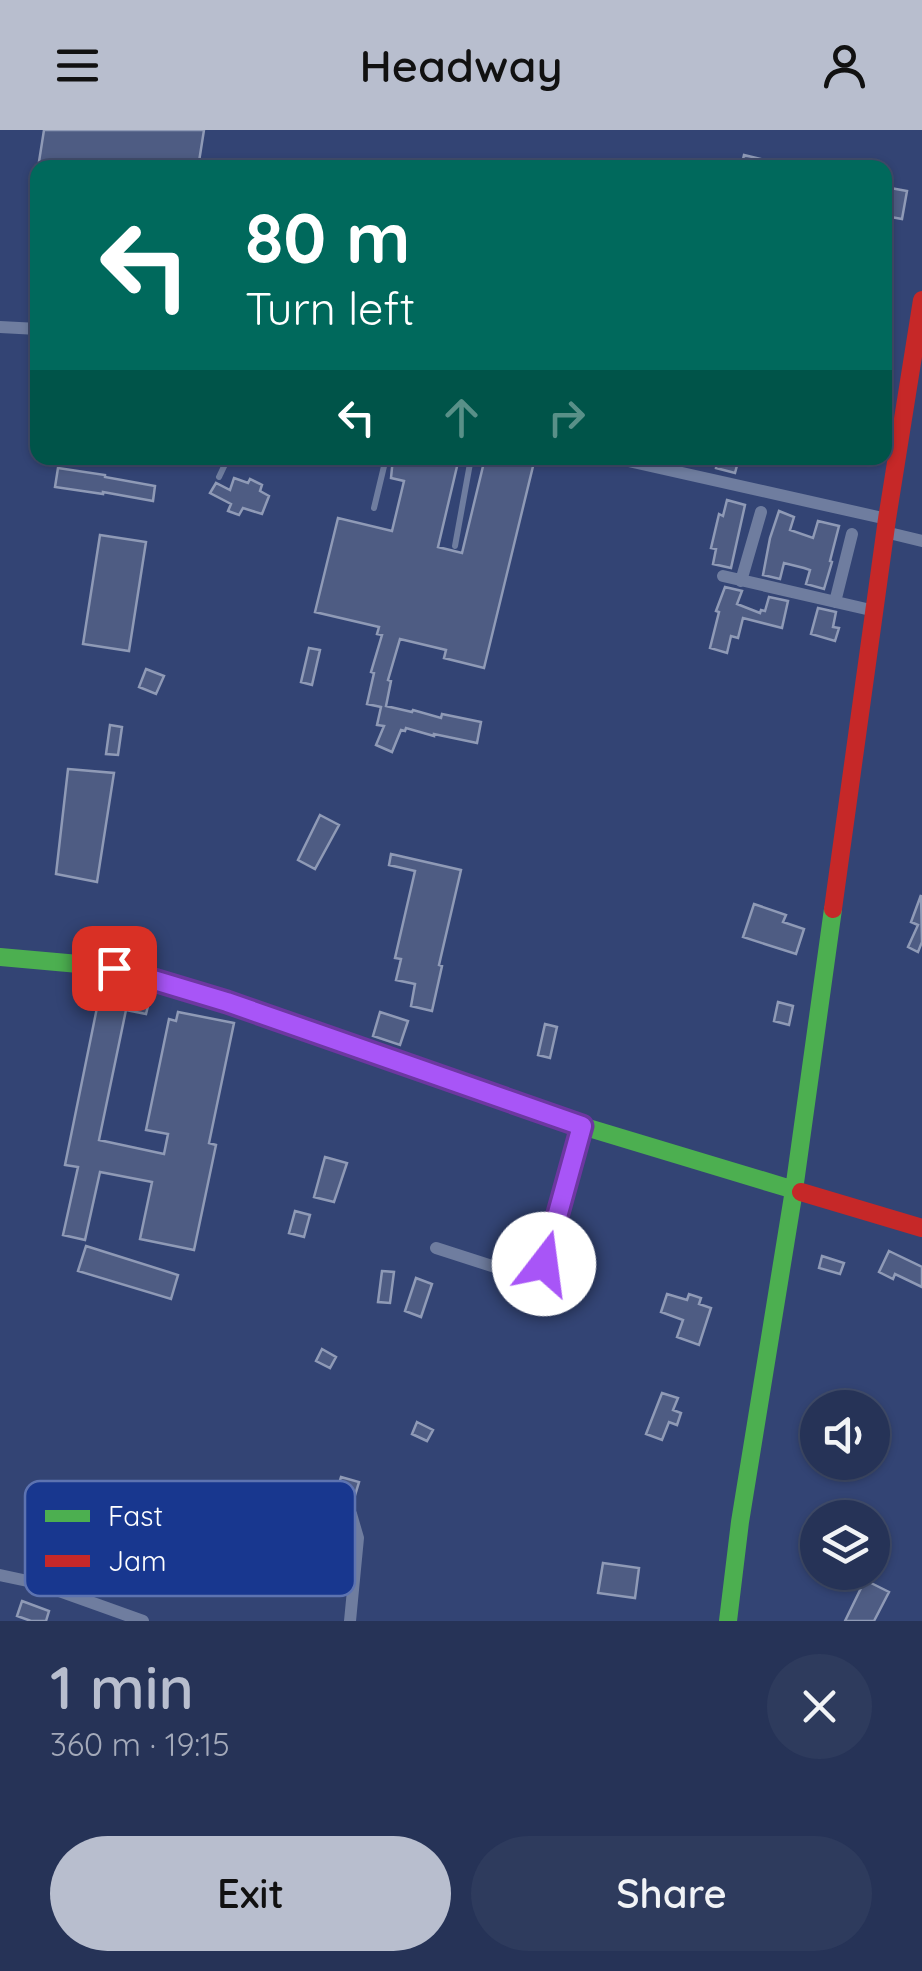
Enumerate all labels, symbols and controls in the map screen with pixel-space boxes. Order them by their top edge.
text: Headway [359,37,563,93]
icon: menu [50,38,105,93]
icon: person [817,38,872,93]
text: 80 m [245,193,410,281]
icon: left [80,200,210,330]
text: Turn left [245,280,415,336]
icon: left [329,390,384,445]
icon: ahead [434,390,489,445]
icon: right [539,390,594,445]
pin [72,926,157,1011]
icon: arrive [87,941,142,996]
position arrow [492,1212,596,1316]
map controls [800,1390,890,1590]
button: sound [800,1390,890,1480]
legend [25,1481,355,1596]
text: Fast [108,1498,163,1533]
button: layers [800,1500,890,1590]
text: Jam [108,1543,167,1578]
text: 1 min [50,1649,194,1724]
button: close [767,1654,872,1759]
text: 360 m · 19:15 [50,1724,230,1764]
button: Exit [50,1836,451,1951]
button: Share [471,1836,872,1951]

